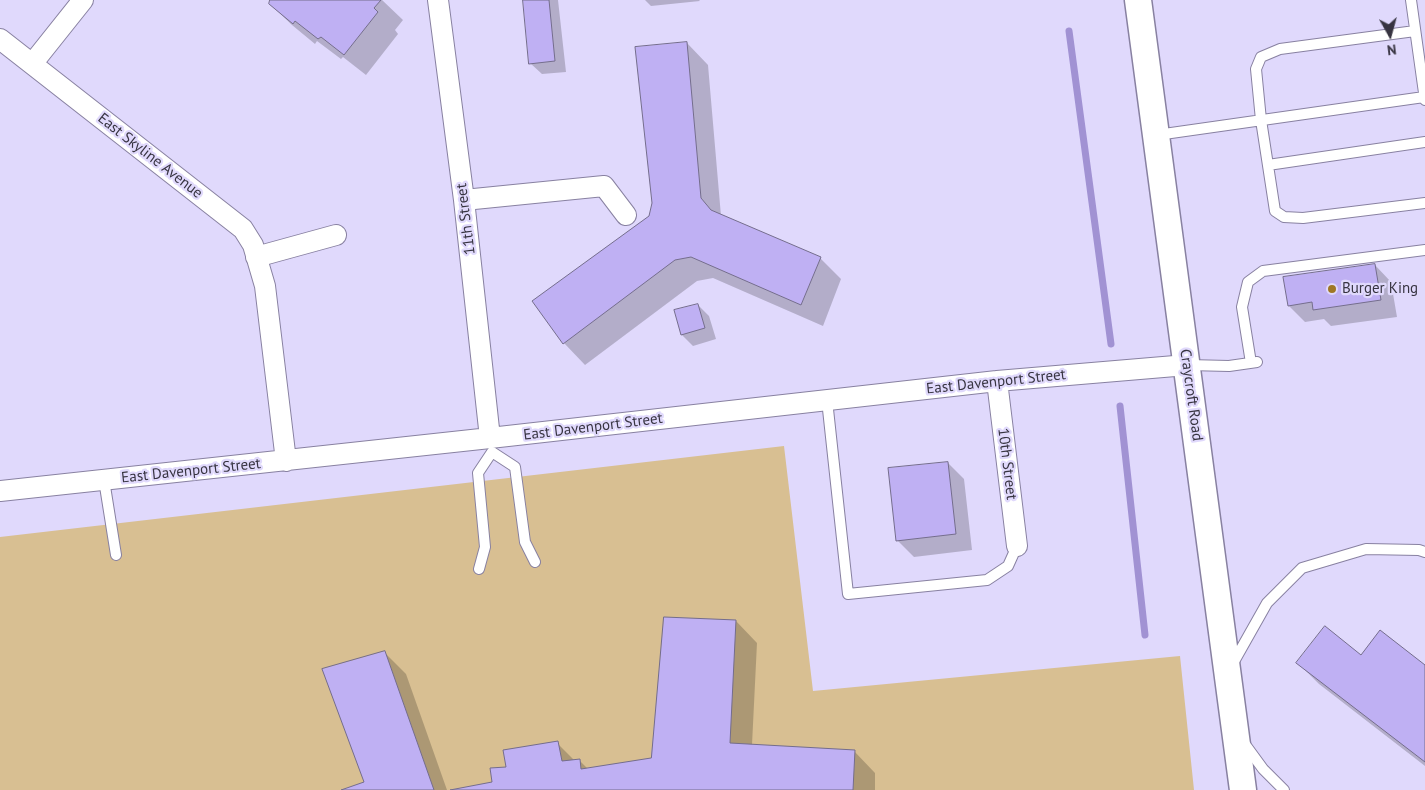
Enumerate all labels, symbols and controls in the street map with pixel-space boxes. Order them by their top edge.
north arrow [1365,10,1415,60]
text: N [1386,40,1397,59]
street label: East Skyline Avenue [94,110,206,202]
street label: 11th Street [453,182,479,256]
place label: Burger King [1342,280,1418,298]
marker: Burger King [1326,283,1338,295]
street label: Craycroft Road [1176,348,1206,442]
street label: East Davenport Street [925,366,1067,398]
street label: East Davenport Street [522,410,664,444]
street label: 10th Street [994,427,1020,501]
street label: East Davenport Street [120,455,262,487]

